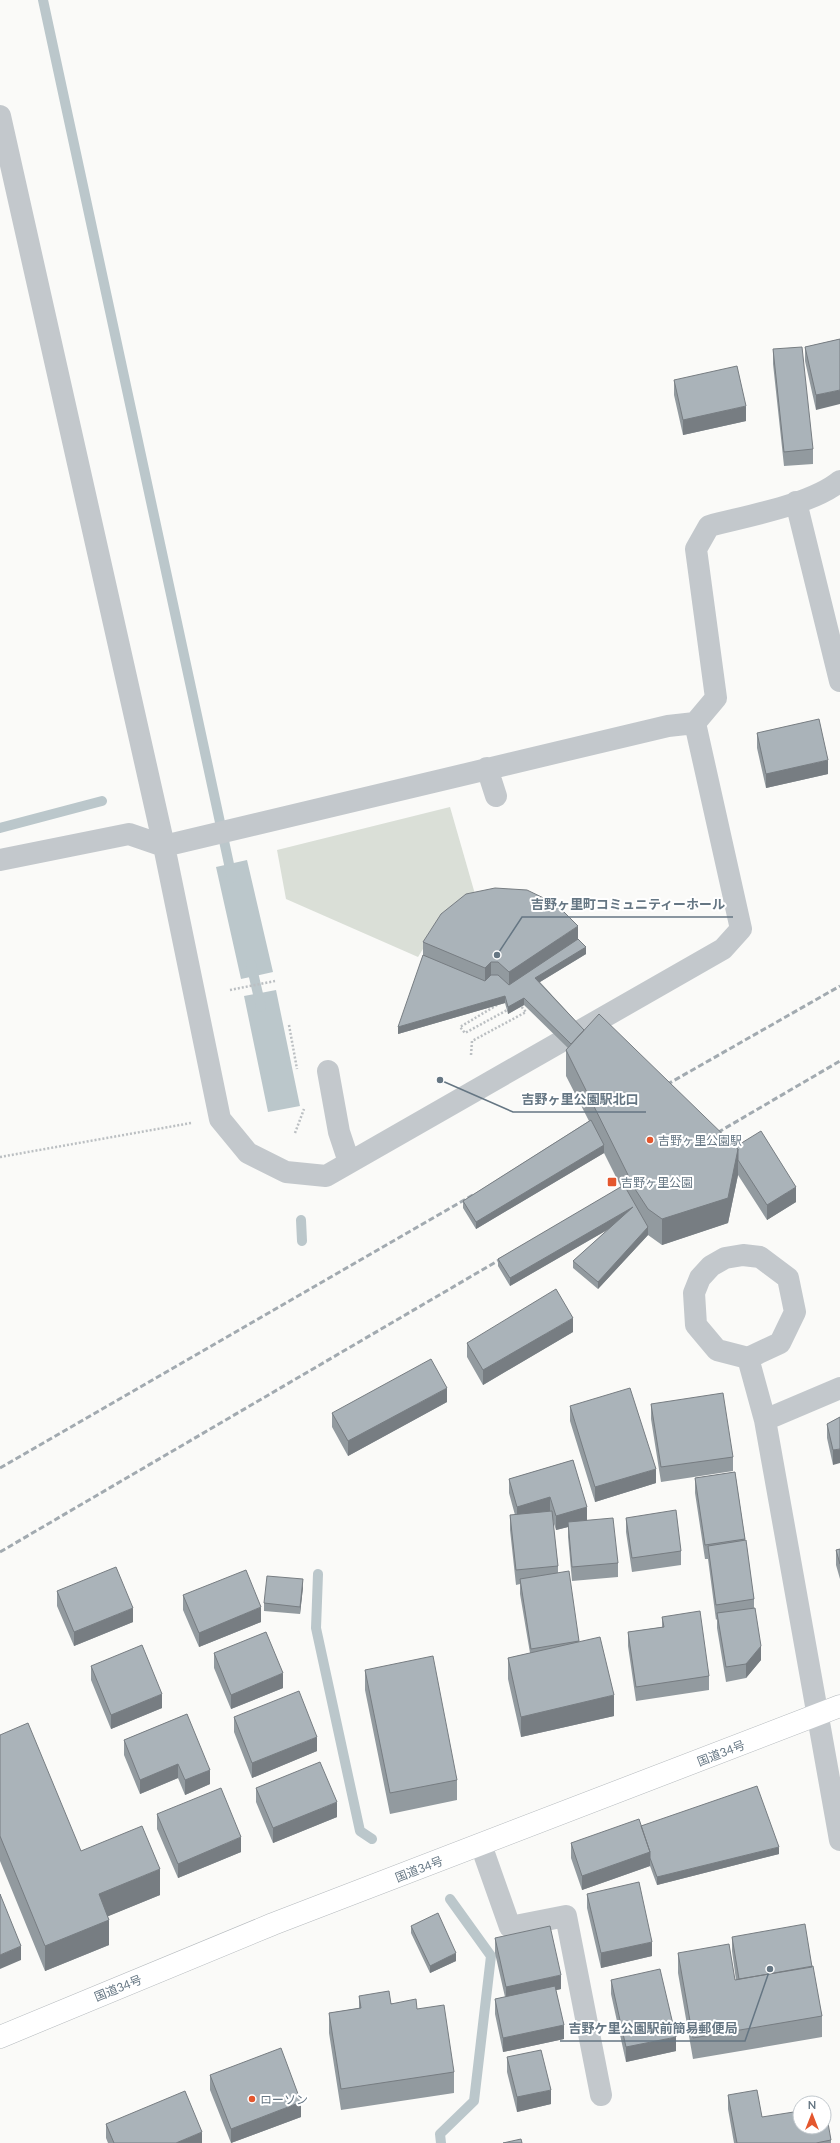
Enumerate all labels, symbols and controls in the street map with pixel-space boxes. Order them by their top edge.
callout: 吉野ヶ里町コミュニティーホール [522,892,733,917]
text: 吉野ヶ里町コミュニティーホール [531,896,725,912]
callout: 吉野ヶ里公園駅北口 [513,1087,646,1112]
text: 吉野ヶ里公園駅北口 [521,1091,639,1107]
place label: 吉野ヶ里公園駅 [658,1133,742,1148]
marker: 吉野ヶ里公園駅 [645,1135,655,1145]
place label: 吉野ヶ里公園 [621,1175,693,1190]
marker: 吉野ヶ里公園 [606,1176,618,1188]
street label: 国道34号 [695,1737,747,1769]
street label: 国道34号 [393,1853,445,1885]
street label: 国道34号 [92,1972,144,2004]
callout: 吉野ケ里公園駅前簡易郵便局 [560,2016,745,2041]
text: 吉野ケ里公園駅前簡易郵便局 [568,2020,738,2036]
place label: ローソン [260,2092,308,2107]
marker: ローソン [247,2094,257,2104]
north arrow [792,2095,832,2135]
text: N [808,2098,816,2111]

